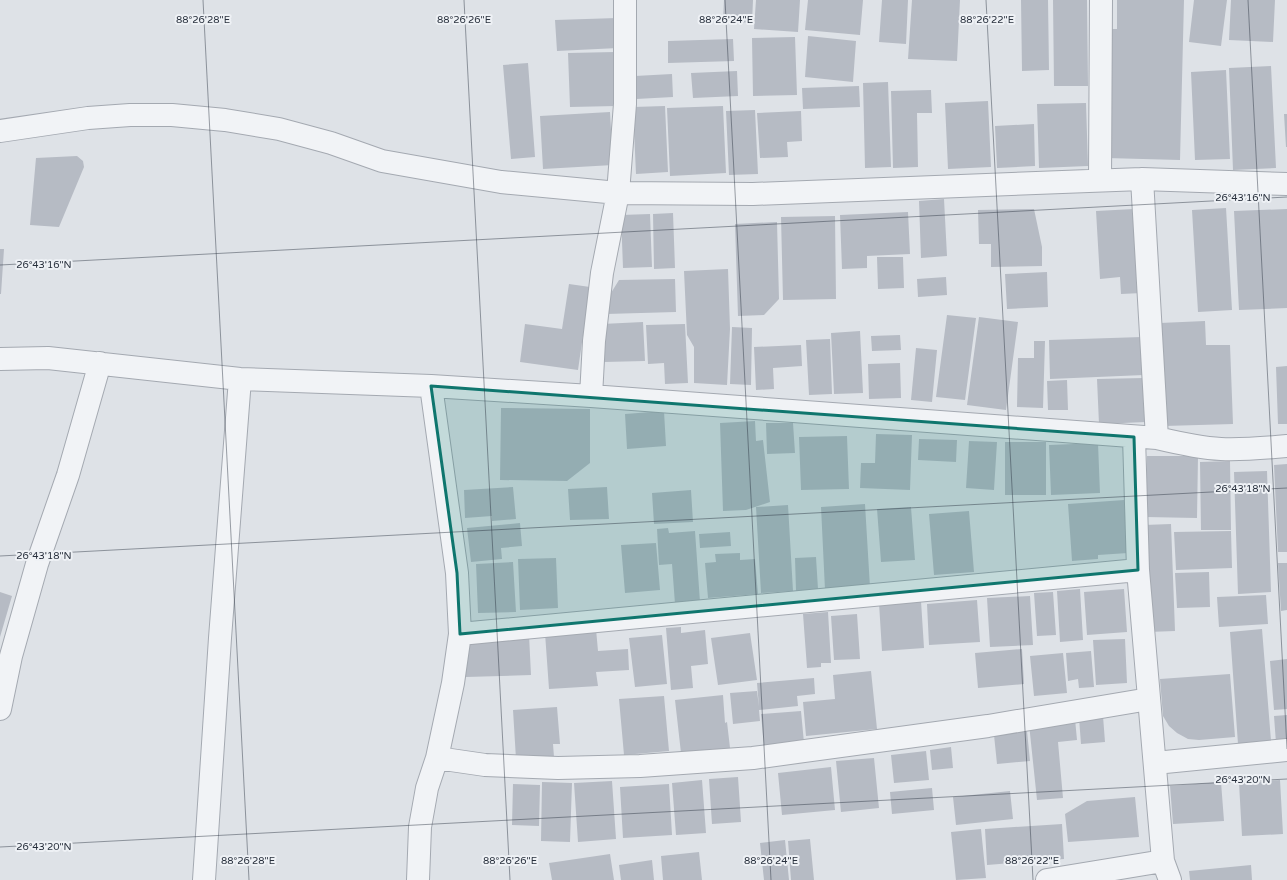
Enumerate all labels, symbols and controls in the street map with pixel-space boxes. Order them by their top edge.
text: 88°26'28"E [176,14,230,26]
text: 88°26'26"E [437,14,491,26]
text: 88°26'24"E [699,14,753,26]
text: 88°26'22"E [960,14,1014,26]
text: 26°43'16"N [1215,192,1271,204]
text: 26°43'16"N [16,259,72,271]
text: 26°43'18"N [1215,483,1271,495]
text: 26°43'18"N [16,550,72,562]
text: 26°43'20"N [1215,774,1271,786]
text: 26°43'20"N [16,841,72,853]
text: 88°26'28"E [221,855,275,867]
text: 88°26'26"E [483,855,537,867]
text: 88°26'24"E [744,855,798,867]
text: 88°26'22"E [1005,855,1059,867]

